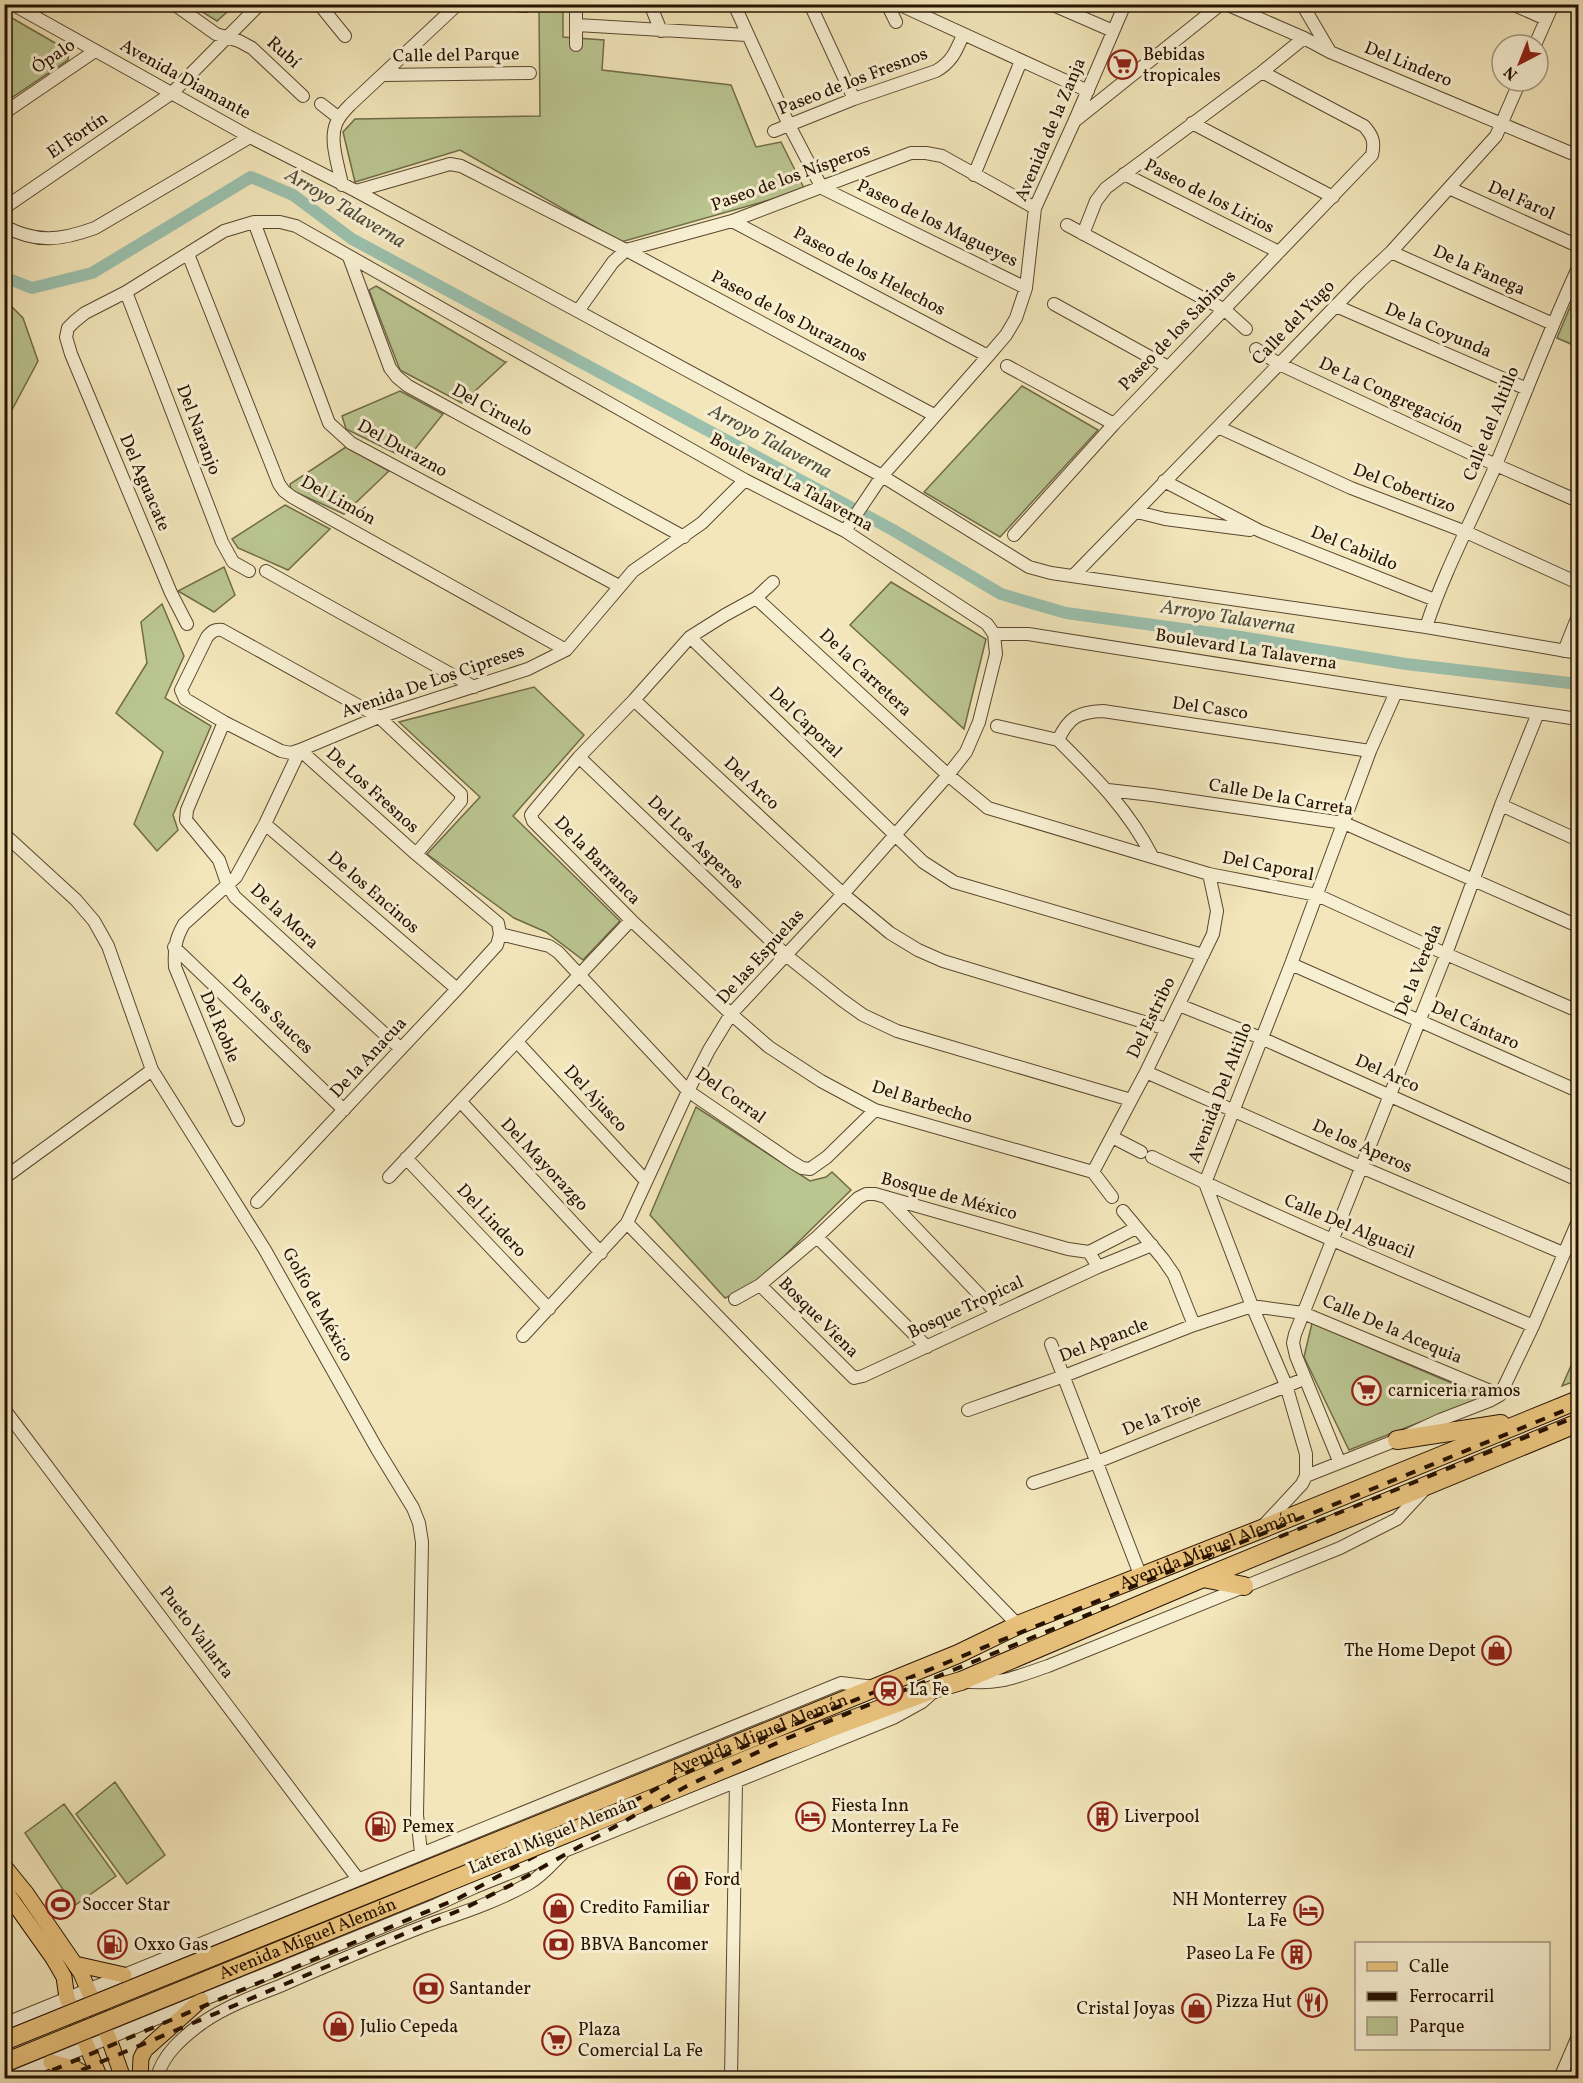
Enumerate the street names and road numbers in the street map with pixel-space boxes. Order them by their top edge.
street label: Rubí [261,31,306,75]
street label: Ópalo [27,33,81,81]
street label: Avenida Diamante [115,34,255,126]
street label: Del Lindero [1360,36,1456,94]
street label: Calle del Parque [392,42,520,70]
street label: Paseo de los Fresnos [774,42,932,122]
street label: Avenida de la Zanja [1009,54,1093,206]
street label: El Fortín [43,106,114,166]
street label: Paseo de los Nísperos [708,138,874,218]
street label: Paseo de los Lirios [1140,153,1278,241]
street label: Paseo de los Magueyes [852,174,1022,274]
street label: Del Farol [1483,175,1559,227]
street label: Paseo de los Helechos [789,221,949,323]
street label: De la Fanega [1429,239,1529,303]
street label: Paseo de los Duraznos [706,265,872,369]
street label: Paseo de los Sabinos [1114,265,1242,397]
street label: Calle del Yugo [1247,275,1341,371]
street label: De la Coyunda [1381,297,1495,365]
street label: De La Congregación [1314,351,1468,441]
street label: Calle del Altillo [1458,363,1526,485]
street label: Del Ciruelo [447,378,537,444]
street label: Del Naranjo [169,381,227,479]
street label: Del Durazno [352,414,452,484]
street label: Boulevard La Talaverna [705,427,877,539]
street label: Del Aguacate [112,431,176,535]
street label: Del Cobertizo [1349,458,1459,520]
street label: Del Limón [296,470,380,532]
street label: Del Cabildo [1307,520,1401,578]
street label: De la Carretera [813,623,917,723]
street label: Boulevard La Talaverna [1153,623,1339,677]
street label: Avenida De Los Cipreses [338,639,528,725]
street label: Del Caporal [763,682,847,764]
street label: Del Casco [1170,691,1250,727]
street label: De Los Fresnos [320,742,424,840]
street label: Del Arco [717,751,785,817]
street label: Calle De la Carreta [1207,773,1355,823]
street label: Del Los Asperos [641,790,749,896]
street label: De la Barranca [548,811,646,911]
street label: De los Encinos [322,846,424,940]
street label: Del Caporal [1220,846,1316,888]
street label: De la Mora [244,879,324,955]
street label: De las Espuelas [711,904,811,1010]
street label: De la Vereda [1389,920,1449,1020]
street label: De los Sauces [226,970,318,1060]
street label: Del Estribo [1122,973,1182,1063]
street label: Del Roble [193,987,245,1067]
street label: Del Cántaro [1427,995,1523,1057]
street label: De la Anacua [325,1012,413,1104]
street label: Avenida Del Altillo [1183,1019,1259,1167]
street label: Del Arco [1351,1049,1423,1099]
street label: Del Ajusco [557,1060,633,1138]
street label: Del Corral [690,1062,770,1130]
street label: Del Barbecho [868,1075,976,1131]
street label: Del Mayorazgo [494,1113,594,1217]
street label: De los Aperos [1308,1114,1416,1180]
street label: Bosque de México [878,1167,1020,1227]
street label: Del Lindero [450,1179,532,1263]
street label: Calle Del Alguacil [1280,1188,1418,1266]
street label: Golfo de México [275,1243,359,1367]
street label: Bosque Tropical [904,1270,1028,1346]
street label: Bosque Viena [772,1272,864,1364]
street label: Calle De la Acequia [1318,1289,1466,1371]
street label: Del Apancle [1056,1312,1152,1370]
street label: De la Troje [1119,1389,1205,1443]
street label: Avenida Miguel Alemán [1116,1503,1302,1596]
street label: Pueto Vallarta [153,1581,239,1685]
street label: Avenida Miguel Alemán [667,1687,852,1782]
street label: Lateral Miguel Alemán [465,1791,641,1881]
street label: Avenida Miguel Alemán [215,1892,401,1987]

